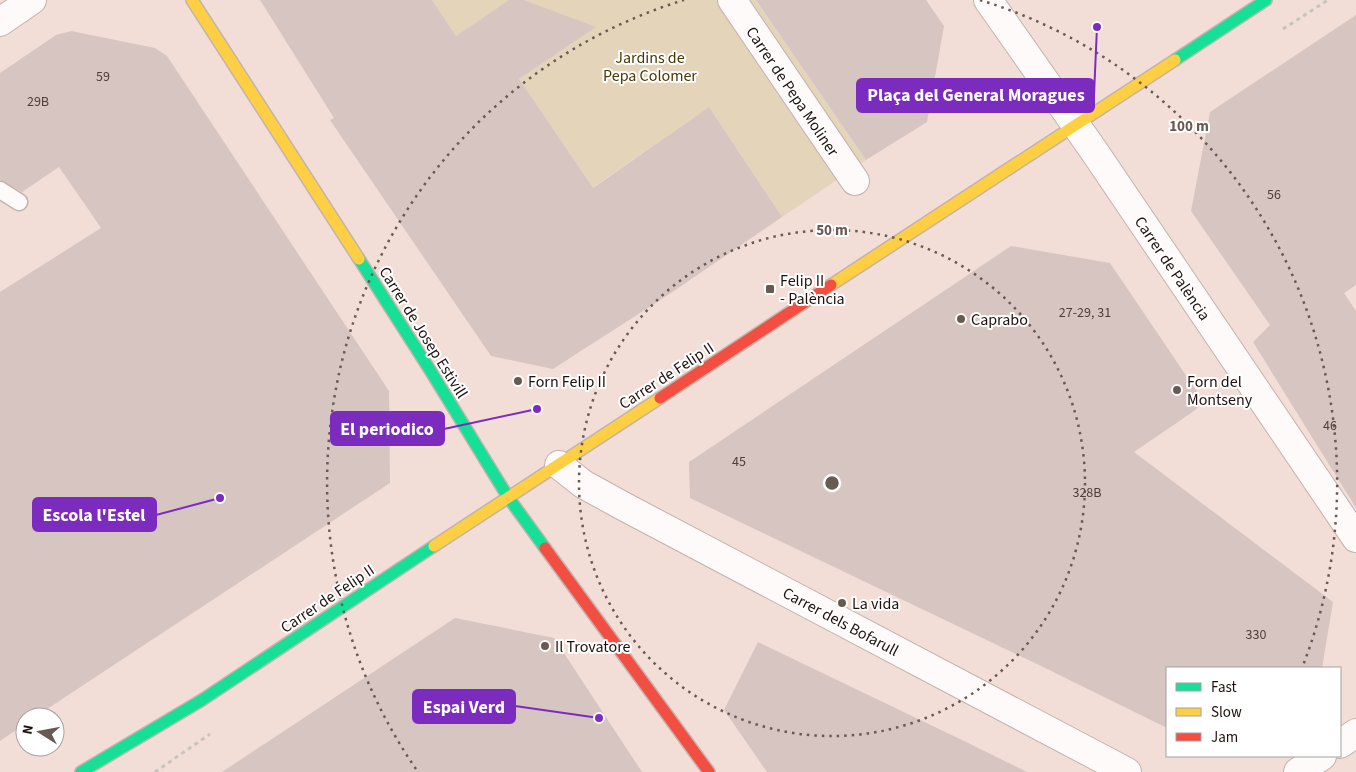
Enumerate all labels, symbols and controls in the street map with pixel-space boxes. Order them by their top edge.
street label: Carrer de Pepa Moliner [741,22,844,161]
park label: Jardins de Pepa Colomer [603,47,697,87]
house number: 59 [96,67,110,87]
callout: Plaça del General Moragues [857,79,1094,112]
text: Plaça del General Moragues [867,83,1085,108]
house number: 29B [27,92,49,112]
text: 100 m [1169,116,1209,137]
house number: 56 [1267,185,1281,205]
street label: Carrer de Palència [1129,212,1215,325]
text: 50 m [816,220,848,241]
street label: Carrer de Josep Estivill [374,262,473,403]
place label: Felip II - Palència [780,270,845,310]
marker: Felip II - Palència [764,283,776,295]
house number: 27-29, 31 [1059,303,1111,323]
place label: Caprabo [971,309,1028,331]
marker: Caprabo [955,313,967,325]
street label: Carrer de Felip II [615,337,718,415]
place label: Forn Felip II [528,371,606,393]
place label: Forn del Montseny [1187,371,1253,411]
marker: Forn Felip II [512,375,524,387]
marker: Forn del Montseny [1171,384,1183,396]
callout: El periodico [331,412,444,445]
house number: 46 [1323,416,1337,436]
text: El periodico [340,417,434,442]
house number: 45 [732,452,746,472]
centre of rings [823,474,841,492]
house number: 328B [1072,483,1102,503]
callout: Escola l'Estel [33,498,156,531]
text: Escola l'Estel [42,503,146,528]
street label: Carrer de Felip II [276,559,379,638]
street label: Carrer dels Bofarull [779,582,902,662]
place label: La vida [852,593,899,615]
marker: La vida [836,597,848,609]
house number: 330 [1246,625,1266,645]
place label: Il Trovatore [555,636,631,658]
marker: Il Trovatore [539,640,551,652]
legend [1166,667,1341,757]
text: Fast [1211,677,1237,698]
callout: Espai Verd [413,690,515,723]
text: Espai Verd [423,695,505,720]
text: Slow [1211,702,1242,723]
north arrow [15,707,65,757]
text: N [18,723,39,736]
text: Jam [1211,727,1238,748]

